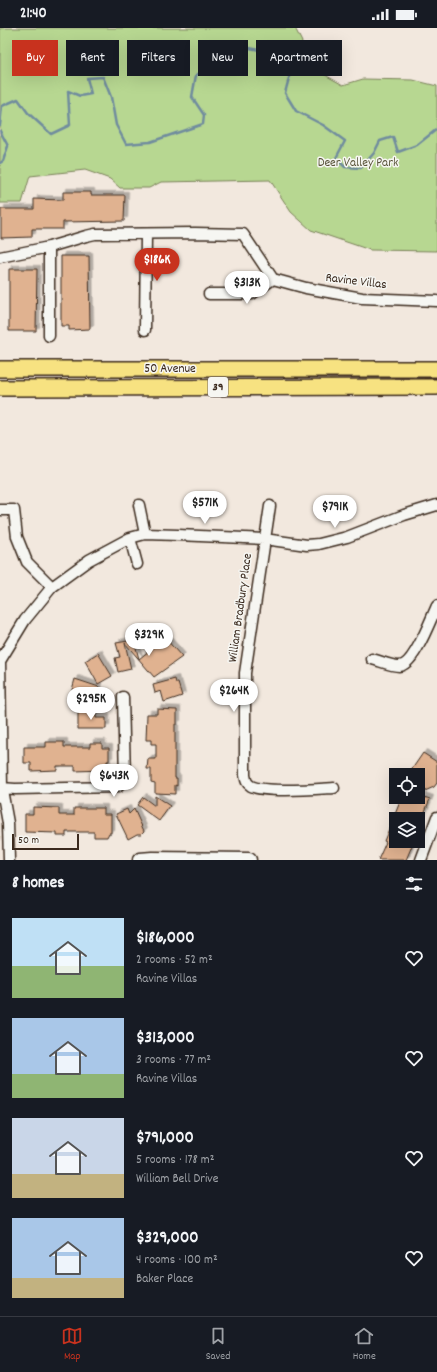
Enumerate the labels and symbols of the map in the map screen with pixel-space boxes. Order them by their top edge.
park label: Deer Valley Park [318,154,398,173]
pin: $186K [129,248,185,282]
street label: Ravine Villas [324,269,388,295]
pin: $313K [219,271,275,305]
street label: 50 Avenue [144,360,196,379]
road number: 39 [208,377,228,397]
pin: $571K [177,491,233,525]
pin: $791K [307,495,363,529]
street label: William Bradbury Place [224,552,258,664]
pin: $329K [121,623,177,657]
pin: $264K [206,679,262,713]
pin: $295K [63,687,119,721]
pin: $643K [86,764,142,798]
scale bar [12,832,79,851]

